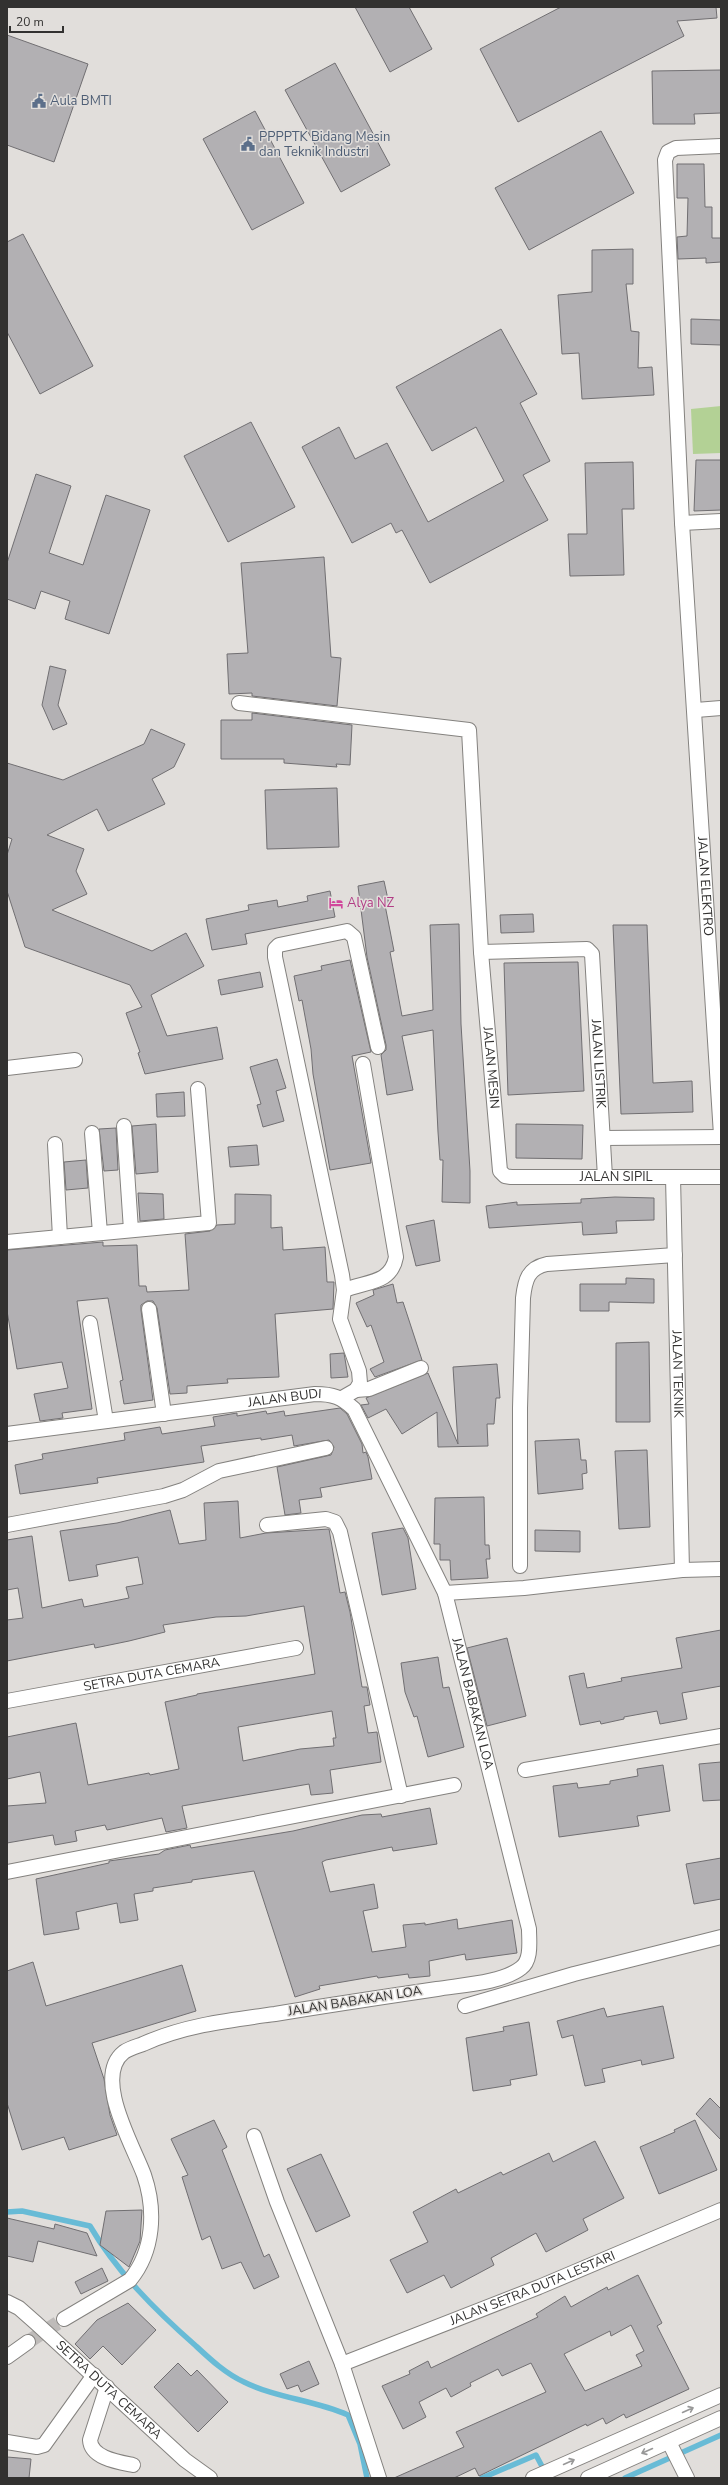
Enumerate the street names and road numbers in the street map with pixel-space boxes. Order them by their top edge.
street label: JALAN ELEKTRO [693,835,717,937]
street label: JALAN LISTRIK [587,1018,610,1110]
street label: JALAN MESIN [478,1025,504,1110]
street label: JALAN SIPIL [579,1168,653,1186]
street label: JALAN TEKNIK [667,1329,688,1419]
street label: JALAN BUDI [246,1385,322,1412]
street label: JALAN BABAKAN LOA [447,1635,498,1772]
street label: SETRA DUTA CEMARA [82,1653,222,1696]
street label: JALAN BABAKAN LOA [286,1981,424,2021]
street label: JALAN SETRA DUTA LESTARI [446,2247,618,2330]
street label: SETRA DUTA CEMARA [52,2336,166,2444]

